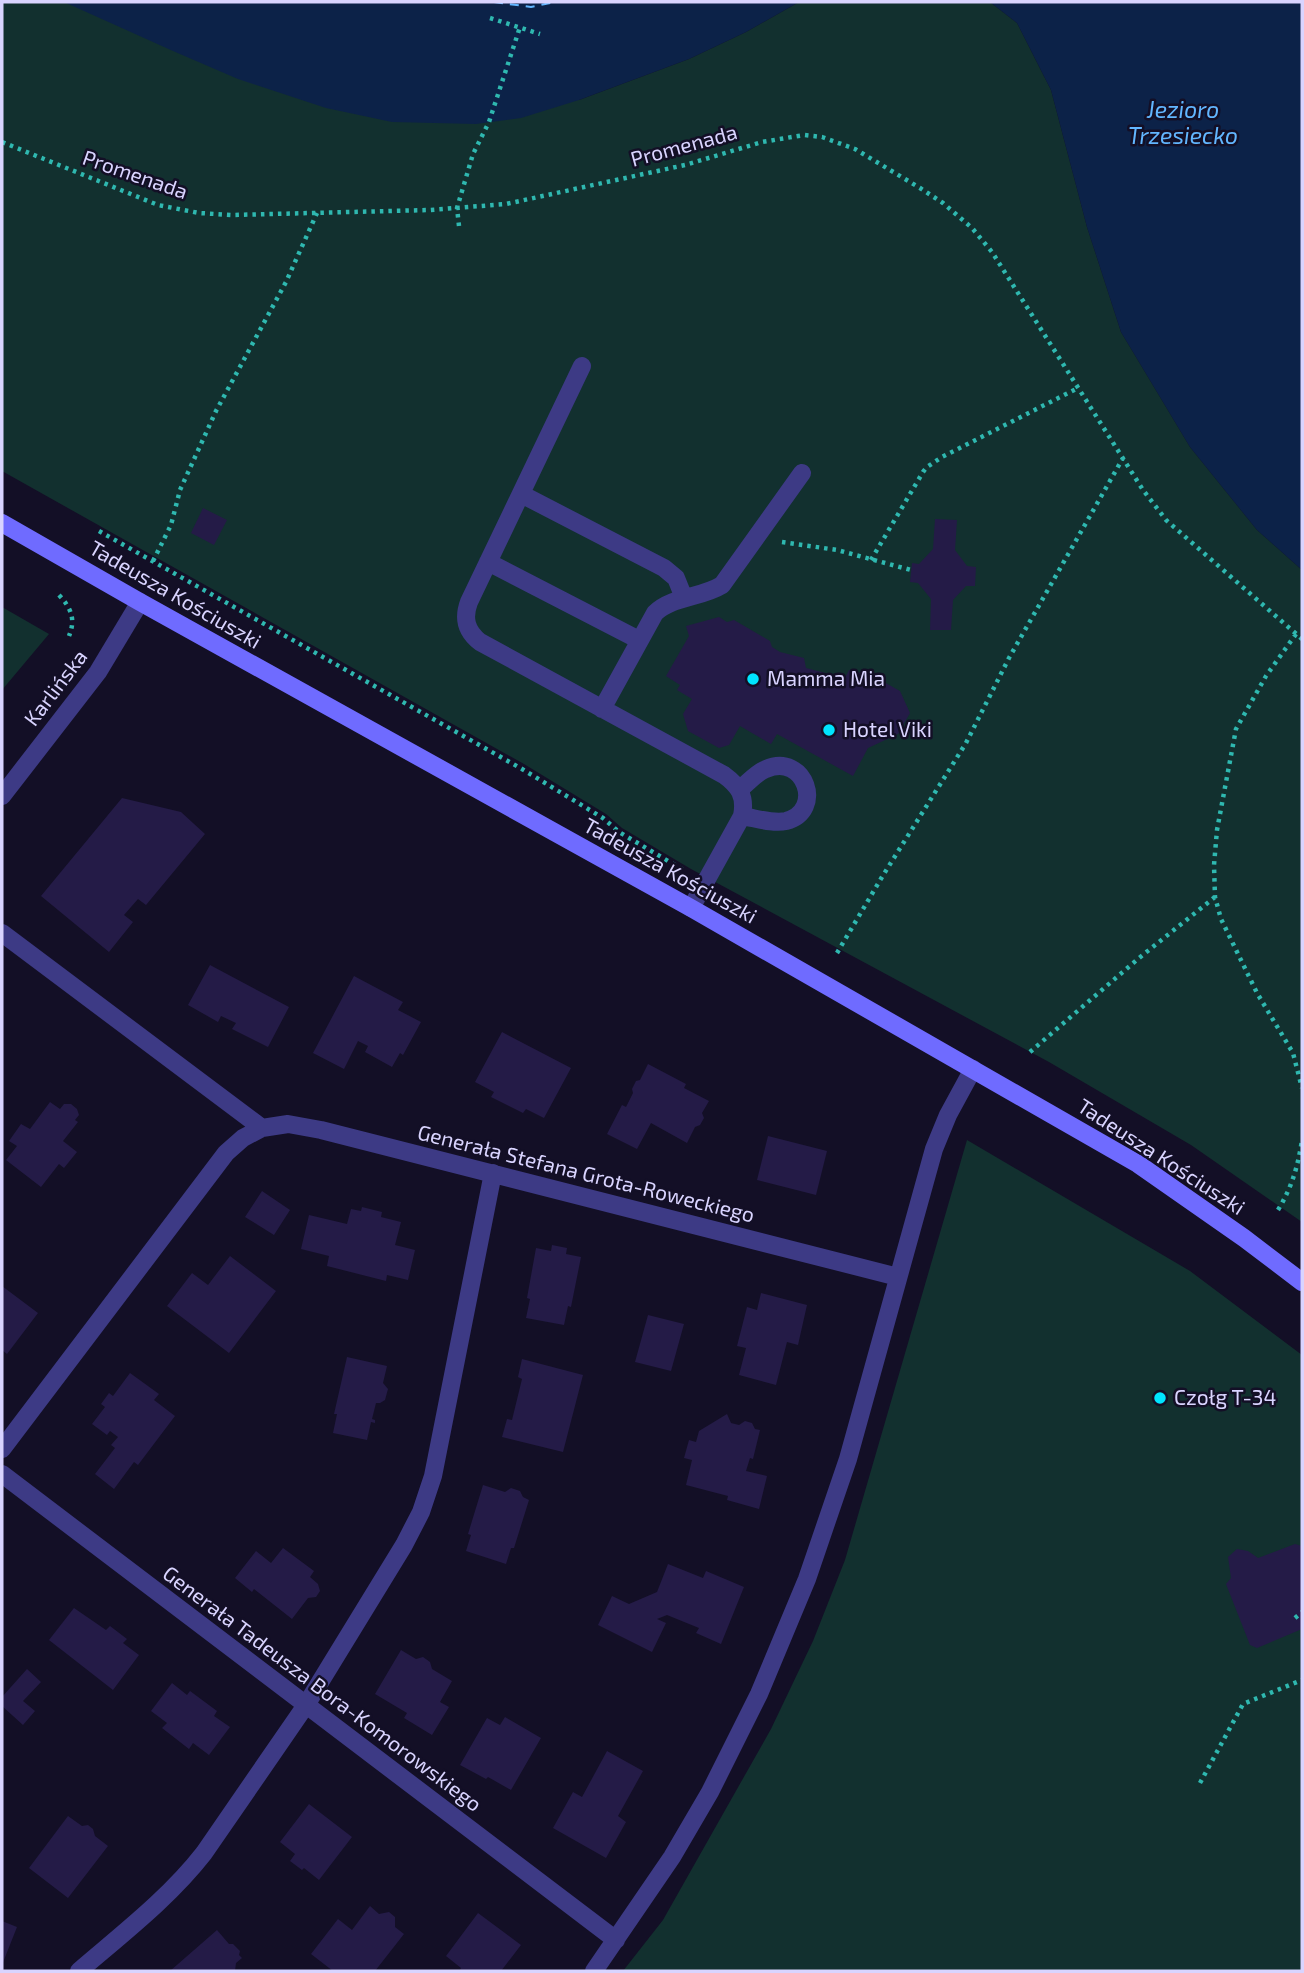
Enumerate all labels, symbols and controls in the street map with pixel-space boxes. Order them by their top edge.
water label: Jezioro Trzesiecko [1128,95,1238,149]
street label: Promenada [628,118,740,171]
street label: Promenada [80,144,191,203]
street label: Tadeusza Kościuszki [85,534,266,653]
street label: Karlińska [18,644,92,730]
place label: Mamma Mia [767,665,885,690]
marker: Mamma Mia [745,671,761,687]
place label: Hotel Viki [843,716,932,741]
marker: Hotel Viki [821,722,837,738]
street label: Tadeusza Kościuszki [580,812,762,928]
street label: Tadeusza Kościuszki [1074,1092,1250,1219]
street label: Generała Stefana Grota-Roweckiego [415,1119,757,1227]
place label: Czołg T-34 [1174,1384,1276,1409]
marker: Czołg T-34 [1152,1390,1168,1406]
street label: Generała Tadeusza Bora-Komorowskiego [159,1560,487,1816]

